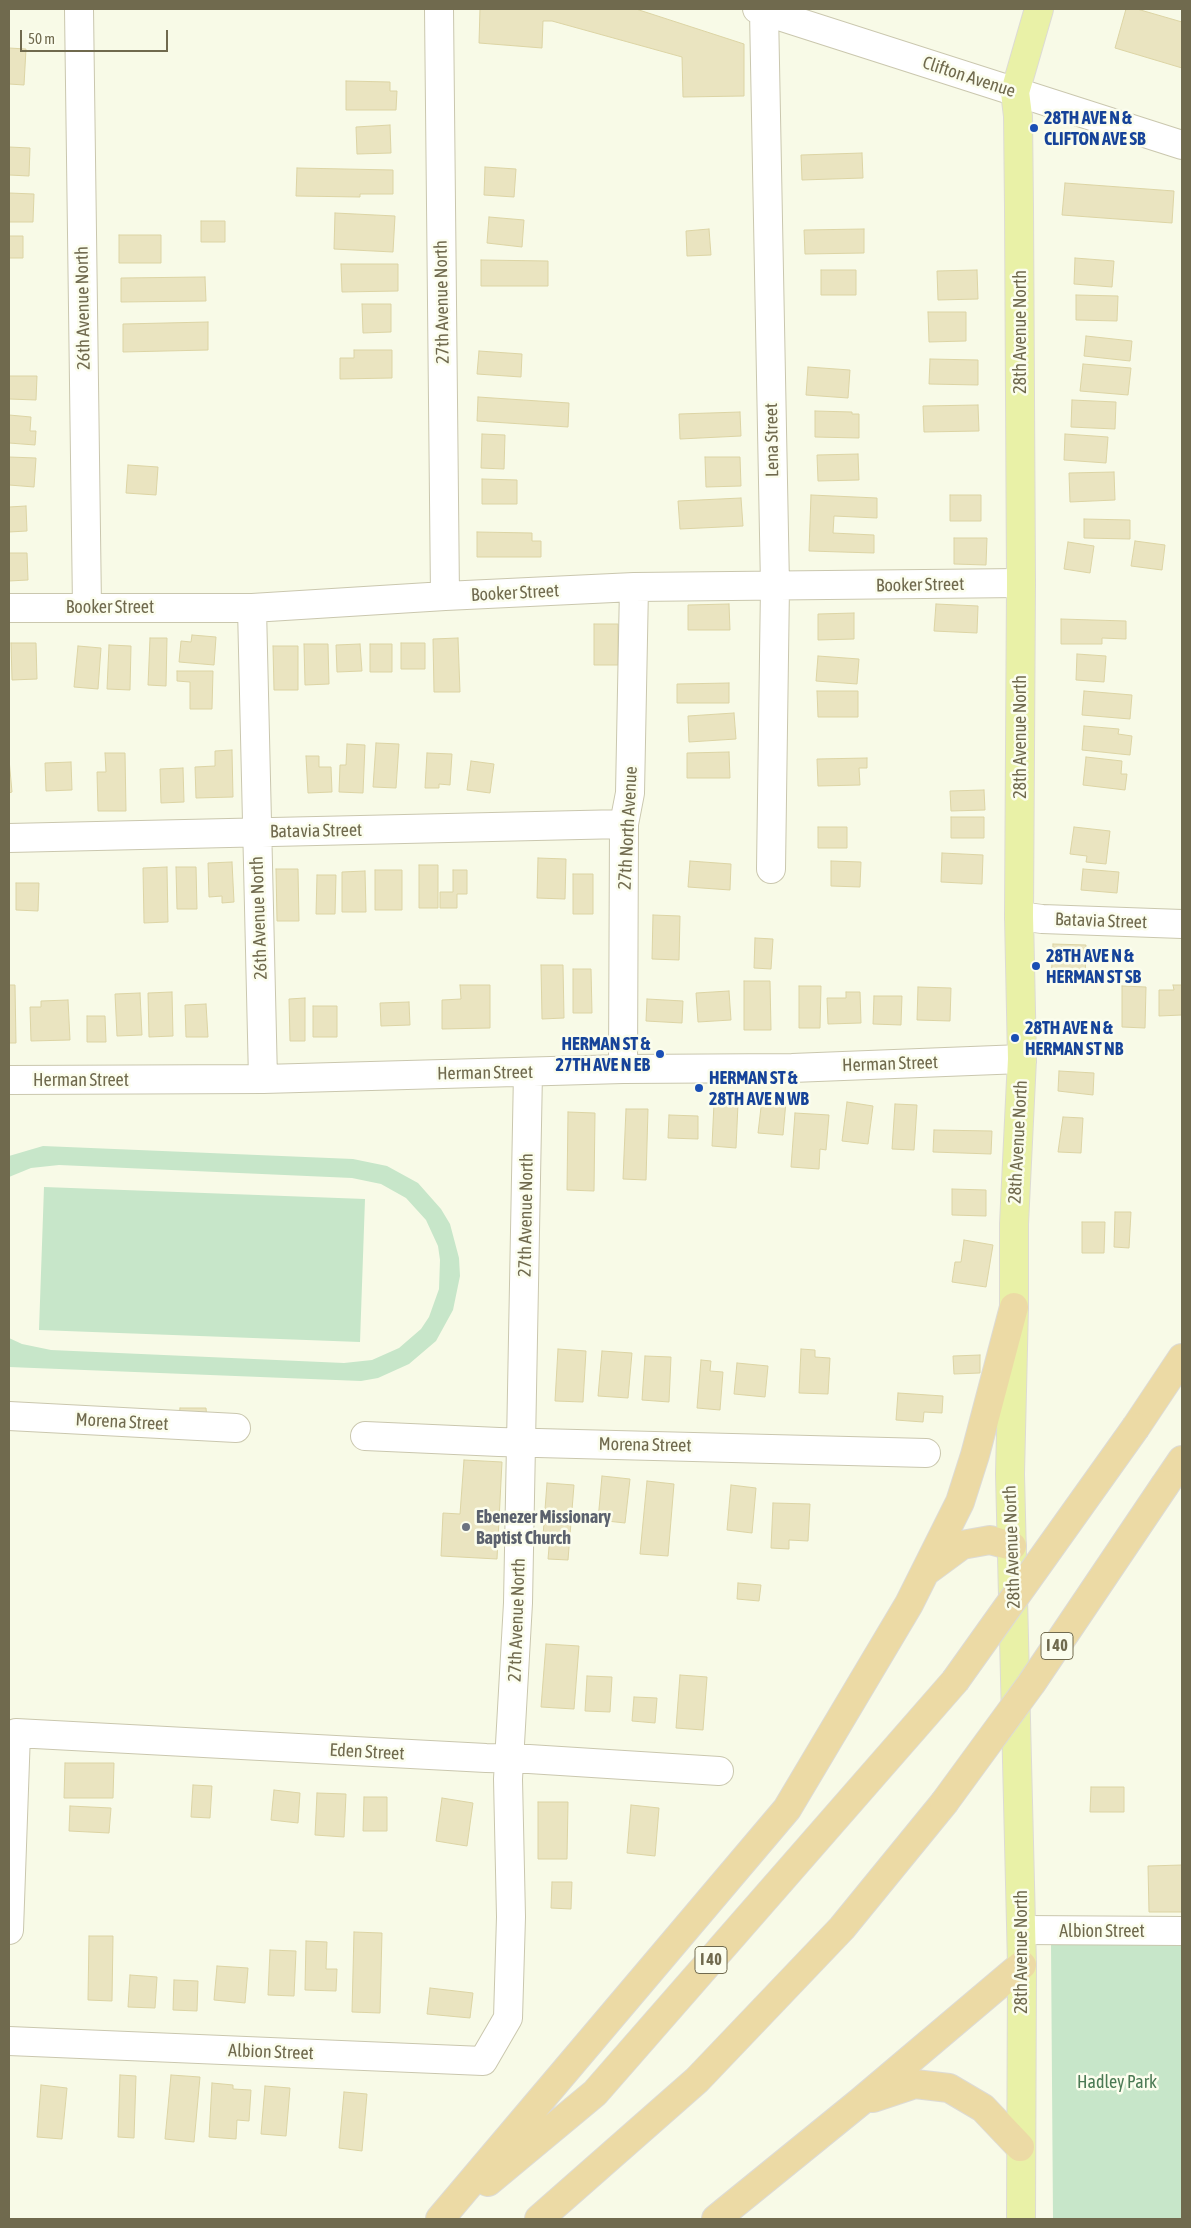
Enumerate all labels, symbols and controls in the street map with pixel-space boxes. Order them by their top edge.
scale bar [22,20,170,52]
text: 50 m [28,30,55,47]
street label: Clifton Avenue [920,52,1018,102]
place label: 28TH AVE N & CLIFTON AVE SB [1044,107,1146,150]
marker: 28TH AVE N & CLIFTON AVE SB [1028,122,1040,134]
street label: 27th Avenue North [430,240,454,364]
street label: 26th Avenue North [71,246,95,370]
street label: 28th Avenue North [1009,270,1031,394]
street label: Lena Street [761,403,783,477]
street label: Booker Street [876,573,964,597]
street label: Booker Street [470,580,560,606]
street label: Booker Street [66,596,154,618]
street label: 28th Avenue North [1009,675,1031,799]
street label: 27th North Avenue [614,766,642,890]
street label: Batavia Street [270,819,362,843]
street label: 26th Avenue North [246,856,272,980]
street label: Batavia Street [1054,909,1148,933]
place label: 28TH AVE N & HERMAN ST SB [1046,945,1141,988]
marker: 28TH AVE N & HERMAN ST SB [1030,960,1042,972]
place label: 28TH AVE N & HERMAN ST NB [1025,1017,1123,1060]
marker: 28TH AVE N & HERMAN ST NB [1009,1032,1021,1044]
place label: HERMAN ST & 27TH AVE N EB [556,1033,650,1076]
marker: HERMAN ST & 27TH AVE N EB [654,1048,666,1060]
street label: Herman Street [842,1052,938,1076]
street label: Herman Street [437,1061,533,1085]
place label: HERMAN ST & 28TH AVE N WB [709,1067,809,1110]
street label: Herman Street [33,1069,129,1091]
street label: 28th Avenue North [1004,1080,1032,1204]
marker: HERMAN ST & 28TH AVE N WB [693,1082,705,1094]
street label: 27th Avenue North [514,1153,538,1277]
street label: Morena Street [75,1409,169,1435]
street label: Morena Street [598,1433,692,1457]
street label: 28th Avenue North [999,1485,1025,1609]
place label: Ebenezer Missionary Baptist Church [476,1506,611,1548]
marker: Ebenezer Missionary Baptist Church [460,1521,472,1533]
street label: 27th Avenue North [504,1558,530,1682]
road number: I 40 [1041,1632,1073,1660]
street label: Eden Street [329,1739,405,1765]
street label: 28th Avenue North [1010,1890,1032,2014]
street label: Albion Street [1059,1920,1145,1942]
road number: I 40 [695,1946,727,1974]
street label: Albion Street [228,2040,314,2064]
park label: Hadley Park [1077,2071,1157,2093]

